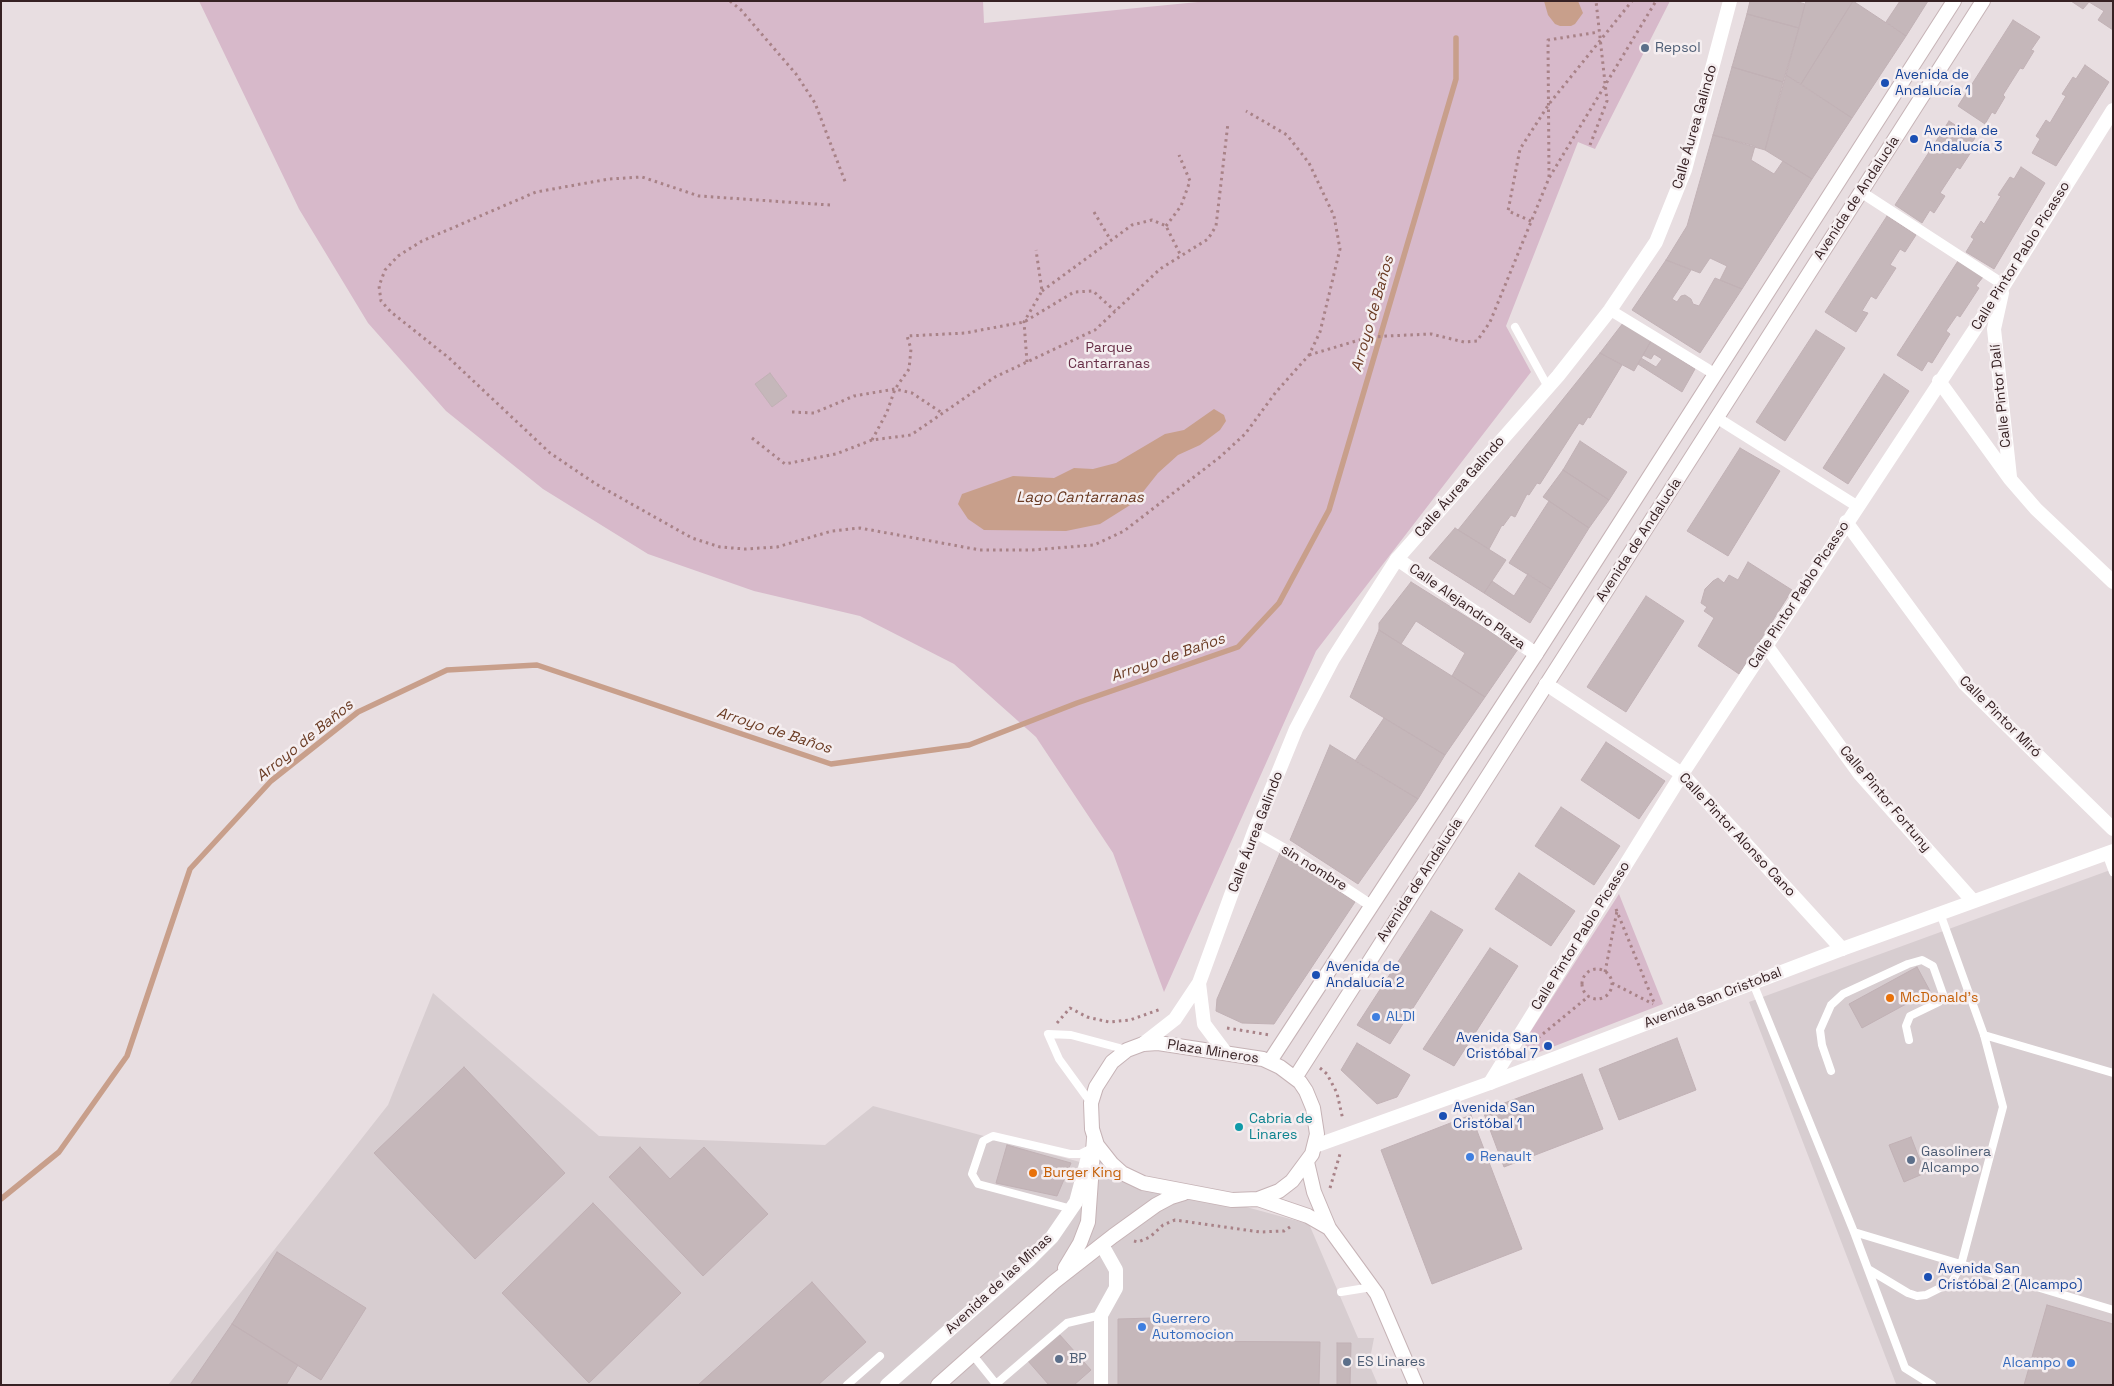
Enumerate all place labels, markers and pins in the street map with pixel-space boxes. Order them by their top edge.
place label: Repsol [1655,40,1701,56]
marker: Repsol [1639,42,1651,54]
place label: Avenida de Andalucía 1 [1895,67,1971,100]
marker: Avenida de Andalucía 1 [1879,77,1891,89]
place label: Avenida de Andalucía 3 [1924,123,2002,156]
marker: Avenida de Andalucía 3 [1908,133,1920,145]
place label: Avenida de Andalucía 2 [1326,959,1404,992]
marker: Avenida de Andalucía 2 [1310,969,1322,981]
place label: McDonald's [1900,990,1978,1006]
marker: McDonald's [1884,992,1896,1004]
place label: ALDI [1386,1009,1415,1025]
marker: ALDI [1370,1011,1382,1023]
place label: Avenida San Cristóbal 7 [1456,1030,1538,1062]
marker: Avenida San Cristóbal 7 [1542,1040,1554,1052]
place label: Avenida San Cristóbal 1 [1453,1100,1535,1132]
marker: Avenida San Cristóbal 1 [1437,1110,1449,1122]
place label: Cabria de Linares [1249,1111,1313,1144]
marker: Cabria de Linares [1233,1121,1245,1133]
place label: Gasolinera Alcampo [1921,1144,1991,1176]
place label: Renault [1480,1149,1532,1165]
marker: Renault [1464,1151,1476,1163]
marker: Gasolinera Alcampo [1905,1154,1917,1166]
place label: Burger King [1043,1165,1122,1181]
marker: Burger King [1027,1167,1039,1179]
place label: Avenida San Cristóbal 2 (Alcampo) [1938,1261,2083,1294]
marker: Avenida San Cristóbal 2 (Alcampo) [1922,1271,1934,1283]
place label: Guerrero Automocion [1152,1311,1234,1344]
marker: Guerrero Automocion [1136,1321,1148,1333]
place label: BP [1069,1351,1087,1367]
marker: BP [1053,1353,1065,1365]
place label: ES Linares [1357,1354,1425,1370]
place label: Alcampo [2003,1355,2061,1371]
marker: ES Linares [1341,1356,1353,1368]
marker: Alcampo [2065,1357,2077,1369]

